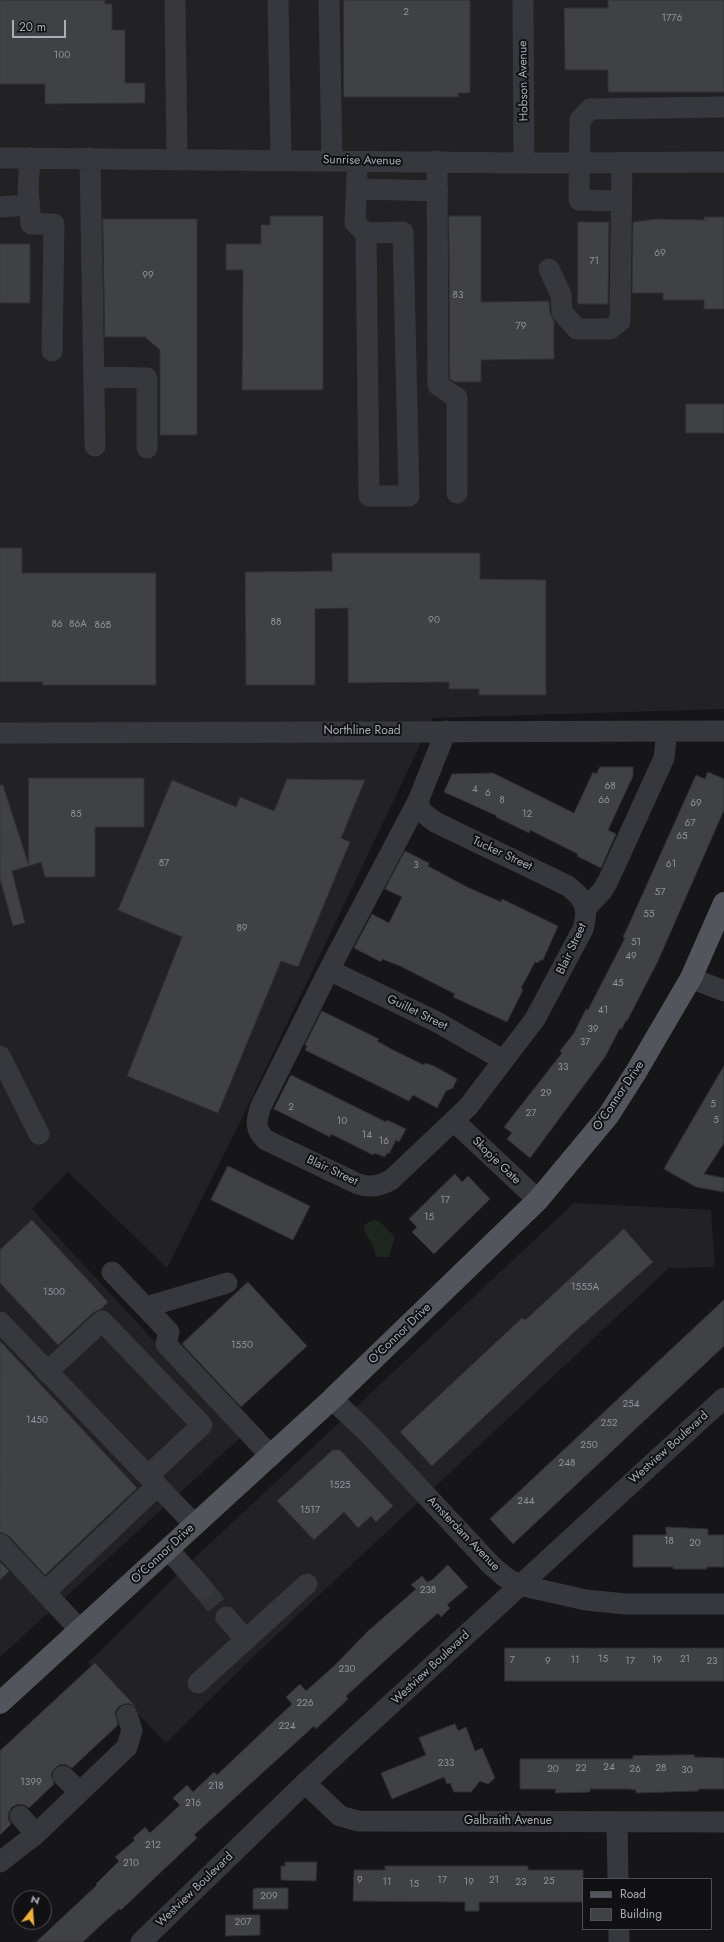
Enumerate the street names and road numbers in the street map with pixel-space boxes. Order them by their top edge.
street label: Hobson Avenue [516,41,532,121]
street label: Sunrise Avenue [323,153,401,169]
street label: Northline Road [324,724,400,738]
street label: Tucker Street [470,834,534,874]
street label: Blair Street [554,921,590,977]
street label: Guillet Street [384,992,450,1034]
street label: O'Connor Drive [590,1058,648,1134]
street label: Skopje Gate [469,1134,523,1188]
street label: Blair Street [304,1153,360,1189]
street label: O'Connor Drive [366,1301,434,1367]
street label: Westview Boulevard [627,1409,711,1487]
street label: Amsterdam Avenue [424,1494,502,1574]
street label: O'Connor Drive [129,1521,197,1587]
street label: Westview Boulevard [389,1628,473,1708]
street label: Galbraith Avenue [464,1814,552,1828]
street label: Westview Boulevard [154,1850,236,1930]

